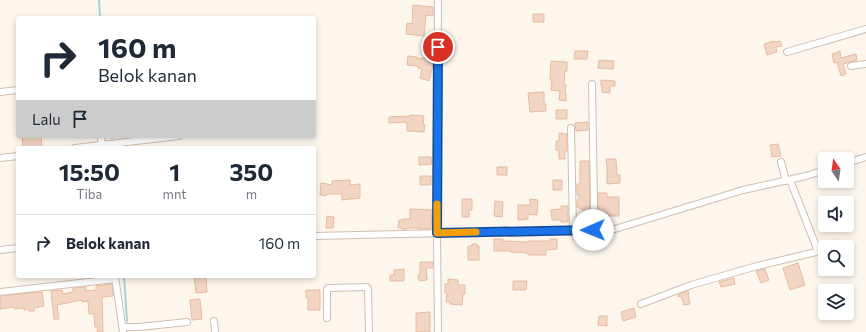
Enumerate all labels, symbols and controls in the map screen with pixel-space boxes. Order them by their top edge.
text: 160 m [98,30,176,64]
pin [421,30,455,64]
icon: right [32,32,84,84]
icon: arrive [427,36,449,58]
text: Belok kanan [98,64,197,86]
icon: arrive [69,108,91,130]
text: Lalu [32,110,61,128]
north arrow [818,152,854,188]
map controls [818,152,854,320]
text: 15:50 [59,157,120,186]
text: 1 [169,157,180,186]
text: 350 [229,157,273,186]
text: Tiba [76,186,102,202]
text: mnt [163,186,187,202]
text: m [246,186,257,202]
button: sound [818,196,854,232]
position arrow [572,209,614,251]
icon: right [32,232,54,254]
text: Belok kanan [66,234,150,252]
text: 160 m [259,234,300,252]
button: search [818,240,854,276]
button: layers [818,284,854,320]

